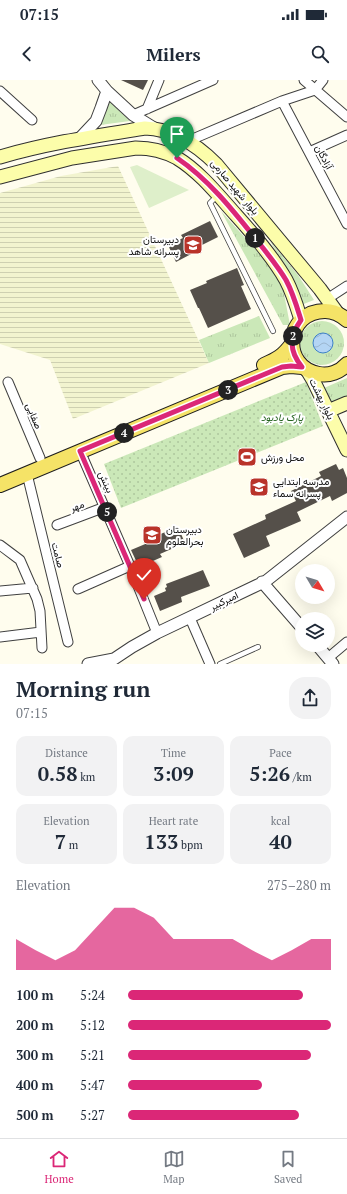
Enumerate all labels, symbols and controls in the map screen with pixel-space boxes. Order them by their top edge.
text: 07:15 [20,4,59,24]
text: Milers [146,42,201,66]
icon: back [16,43,38,65]
icon: search [309,43,331,65]
pin [160,117,194,158]
icon: arrive [166,123,188,145]
street label: آزادگان [312,143,336,172]
street label: بلوار شهید صارمی [208,157,262,217]
pin: 1 [245,228,265,248]
text: 1 [252,231,258,245]
place label: دبیرستان پسرانه شاهد [129,233,179,259]
school or university icon: دبیرستان پسرانه شاهد [182,234,204,256]
pin: 2 [283,326,303,346]
text: 2 [290,329,296,343]
street label: بلوار بهشت [306,376,338,422]
pin: 3 [218,380,238,400]
text: 3 [225,383,231,397]
street label: صفایی [23,401,45,431]
park label: پارک یادبود [261,411,304,425]
pin: 4 [114,423,134,443]
text: 4 [121,426,127,440]
sports icon: محل ورزش [236,446,258,468]
place label: محل ورزش [261,451,304,464]
street label: بینش [96,469,116,495]
place label: مدرسه ابتدایی پسرانه سماء [273,475,329,501]
school or university icon: مدرسه ابتدایی پسرانه سماء [248,476,270,498]
street label: مهر [67,497,86,515]
pin: 5 [97,502,117,522]
text: 5 [104,505,110,519]
place label: دبیرستان بحرالعلوم [166,523,203,548]
school or university icon: دبیرستان بحرالعلوم [141,524,163,546]
street label: صامت [49,541,67,569]
pin [127,558,161,599]
icon: check [133,564,155,586]
north arrow [295,564,335,604]
map controls [295,564,335,652]
street label: امیرکبیر [207,589,240,614]
button: layers [295,612,335,652]
text: Morning run [16,674,150,703]
button: share [289,677,331,719]
text: 07:15 [16,704,48,722]
text: Distance [45,746,88,760]
text: Time [161,746,186,760]
text: Pace [269,746,292,760]
text: 0.58 [38,760,77,787]
text: 3:09 [153,760,194,787]
text: 5:26 [249,760,290,787]
text: km [77,770,95,784]
text: /km [290,770,312,784]
text: Elevation [43,814,90,828]
text: Heart rate [149,814,198,828]
text: kcal [271,814,290,828]
text: 7 [55,828,66,855]
text: 133 [144,828,178,855]
text: 40 [269,828,292,855]
text: m [66,838,78,852]
text: bpm [178,838,203,852]
text: Elevation [16,876,71,894]
text: 275–280 m [267,876,331,894]
text: 100 m [16,986,54,1004]
text: 5:24 [80,986,105,1004]
text: 200 m [16,1016,54,1034]
text: 5:12 [80,1016,105,1034]
text: 300 m [16,1046,54,1064]
text: 5:21 [80,1046,105,1064]
text: 400 m [16,1076,54,1094]
text: 5:47 [80,1076,105,1094]
text: 500 m [16,1106,54,1124]
text: 5:27 [80,1106,105,1124]
tab: Home [45,1148,74,1186]
tab: Map [163,1148,185,1186]
tab: Saved [274,1148,302,1186]

